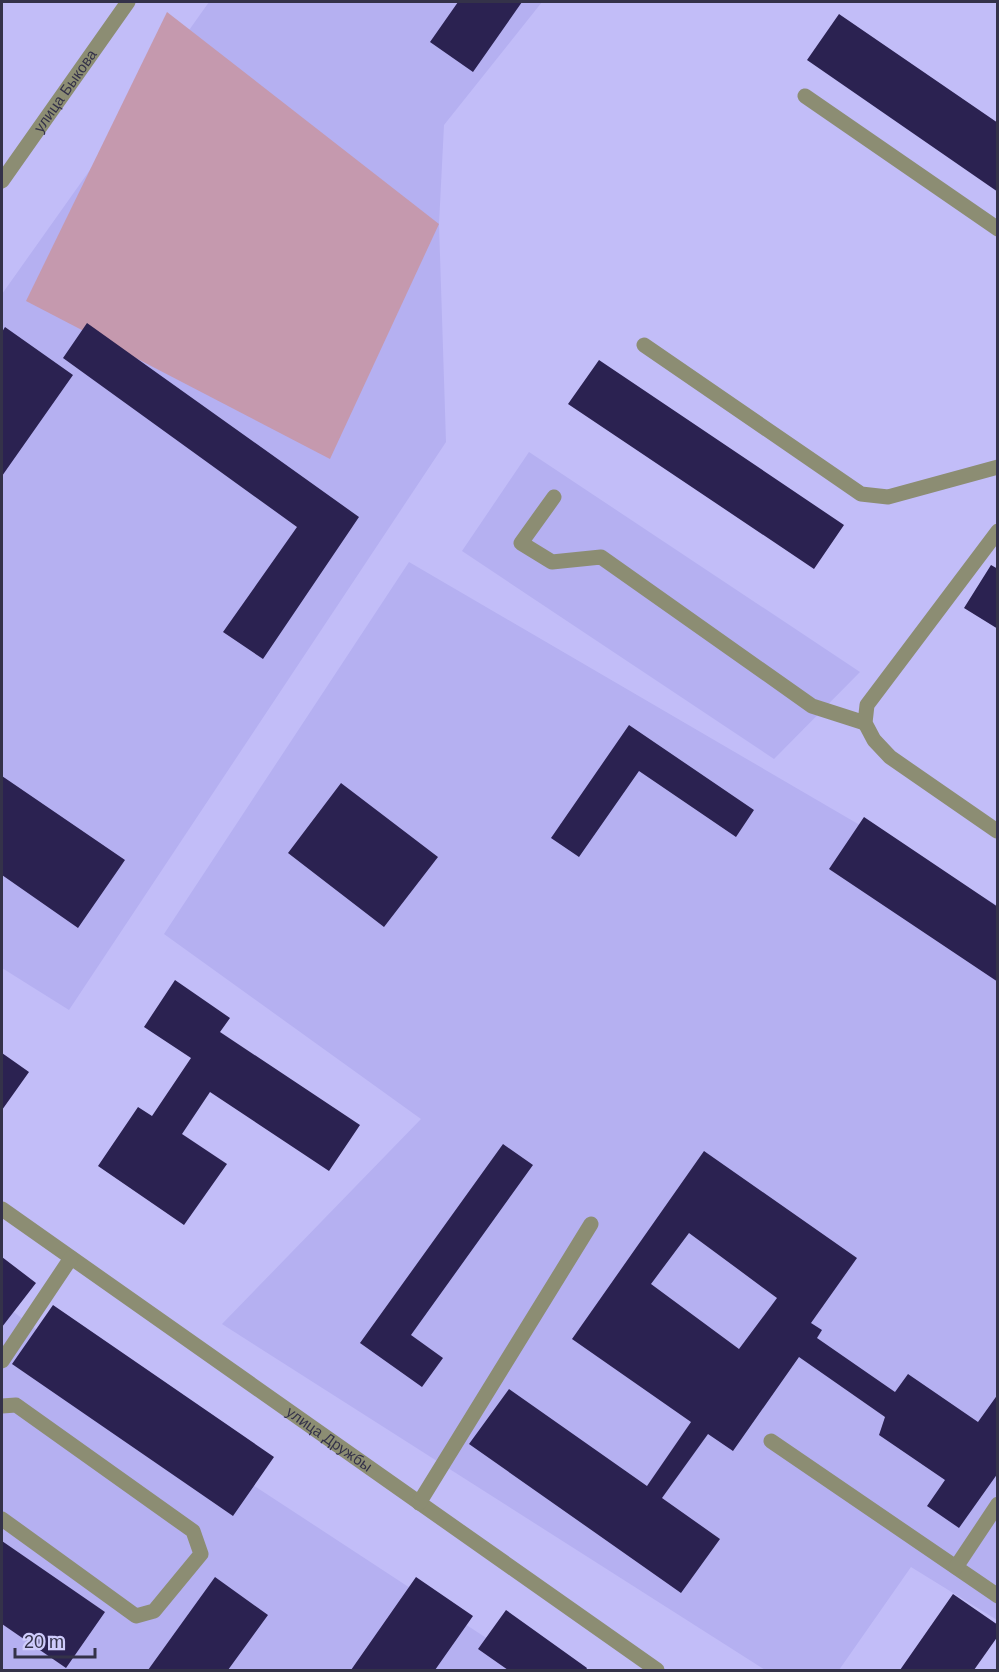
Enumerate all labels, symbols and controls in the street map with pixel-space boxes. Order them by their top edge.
street label: улица Быкова [30,46,100,135]
street label: улица Дружбы [283,1403,376,1475]
scale bar [15,1621,94,1659]
text: 20 m [24,1632,64,1652]

